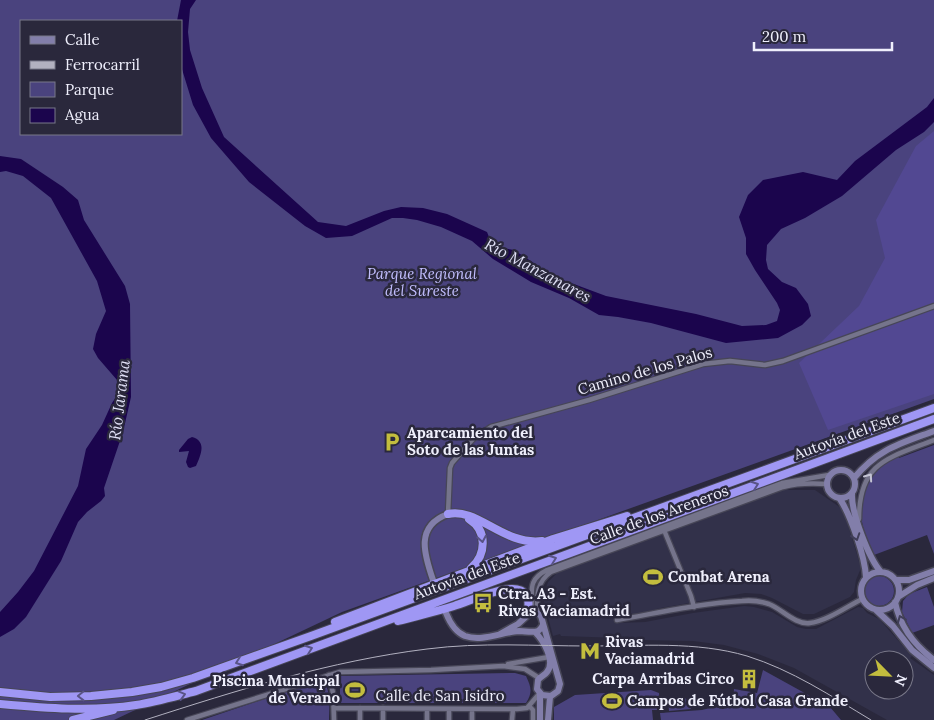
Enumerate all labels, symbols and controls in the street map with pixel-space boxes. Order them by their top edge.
legend [20,20,182,135]
scale bar [754,20,892,52]
text: 200 m [762,27,806,46]
text: Calle [65,30,100,49]
text: Ferrocarril [65,55,140,74]
text: Parque [65,80,114,99]
text: Agua [64,105,100,124]
water label: Río Manzanares [481,234,595,306]
park label: Parque Regional del Sureste [367,264,478,300]
street label: Camino de los Palos [575,342,714,399]
water label: Río Jarama [104,359,134,441]
street label: Autovía del Este [790,408,903,464]
place label: Aparcamiento del Soto de las Juntas [407,423,534,459]
parking icon: Aparcamiento del Soto de las Juntas [381,431,403,453]
one-way arrow [863,473,872,483]
street label: Calle de los Areneros [587,481,731,549]
one-way arrow [750,481,759,491]
one-way arrow [850,532,860,541]
one-way arrow [476,535,486,544]
street label: Autovía del Este [410,548,523,604]
one-way arrow [548,555,557,565]
sports icon: Combat Arena [642,566,664,588]
place label: Combat Arena [668,567,770,586]
place label: Ctra. A3 - Est. Rivas Vaciamadrid [498,584,630,620]
bus stop icon: Ctra. A3 - Est. Rivas Vaciamadrid [472,592,494,614]
one-way arrow [897,615,907,624]
place label: Rivas Vaciamadrid [605,632,695,668]
metro station icon: Rivas Vaciamadrid [579,640,601,662]
one-way arrow [305,645,313,655]
north arrow [864,650,914,700]
one-way arrow [235,656,243,666]
building icon: Carpa Arribas Circo [738,668,760,690]
place label: Carpa Arribas Circo [592,669,734,688]
place label: Piscina Municipal de Verano [212,671,340,707]
text: N [890,672,911,689]
sports icon: Piscina Municipal de Verano [344,679,366,701]
street label: Calle de San Isidro [376,686,505,705]
one-way arrow [177,690,186,701]
sports icon: Campos de Fútbol Casa Grande [601,690,623,712]
one-way arrow [77,691,84,701]
place label: Campos de Fútbol Casa Grande [627,691,848,710]

